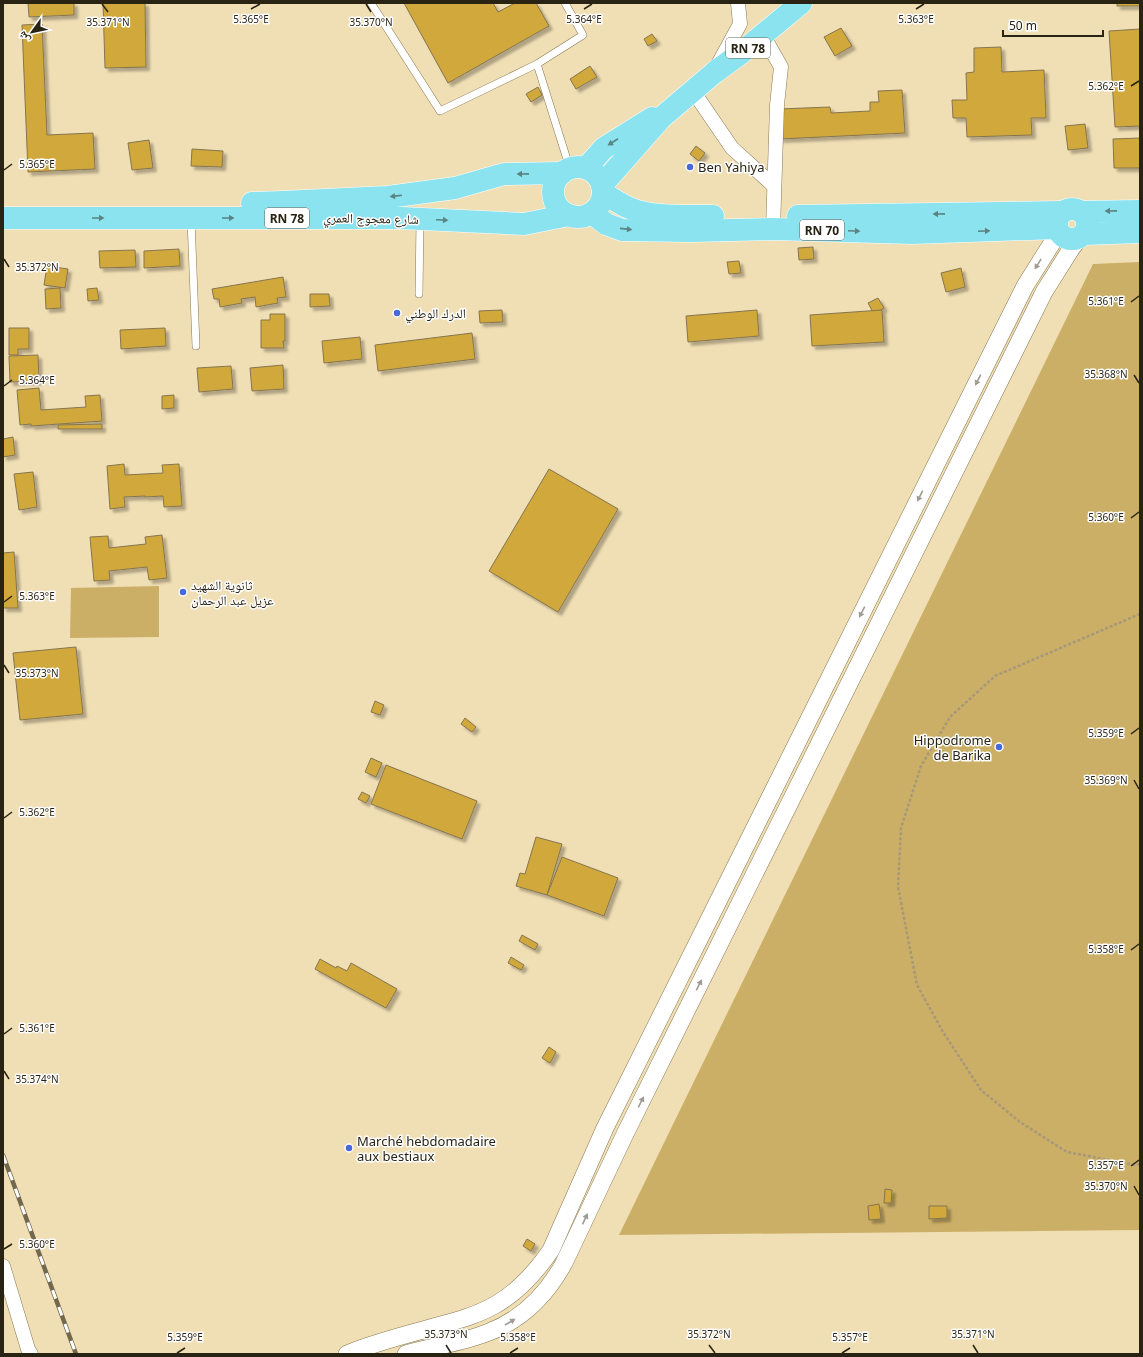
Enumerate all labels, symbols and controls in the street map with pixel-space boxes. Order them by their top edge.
north arrow [12,12,52,52]
text: 5.365°E [233,12,269,26]
text: 5.364°E [566,12,602,26]
text: 5.363°E [898,12,934,26]
scale bar [1003,12,1103,38]
text: 35.371°N [86,15,130,29]
text: 35.370°N [349,15,393,29]
text: 50 m [1009,17,1037,34]
text: ش [14,28,34,47]
road number: RN 78 [726,38,770,58]
text: 5.362°E [1088,79,1124,93]
one-way arrow [607,139,619,146]
text: 5.365°E [19,157,55,171]
place label: Ben Yahiya [698,158,765,176]
marker: Ben Yahiya [685,162,695,172]
one-way arrow [516,171,529,177]
one-way arrow [390,192,402,199]
road number: RN 78 [265,208,309,228]
street label: شارع معجوج العمري [323,208,419,230]
one-way arrow [1105,208,1117,215]
one-way arrow [932,211,945,217]
one-way arrow [92,215,105,221]
one-way arrow [222,215,235,221]
one-way arrow [436,216,448,223]
road number: RN 70 [800,220,844,240]
one-way arrow [620,226,632,232]
one-way arrow [978,227,990,234]
one-way arrow [848,228,860,235]
one-way arrow [1034,259,1042,269]
text: 35.372°N [15,260,59,274]
text: 5.361°E [1088,294,1124,308]
place label: الدرك الوطني [405,304,466,324]
marker: الدرك الوطني [392,308,402,318]
text: 35.368°N [1084,367,1128,381]
text: 5.364°E [19,373,55,387]
one-way arrow [975,374,981,385]
one-way arrow [917,490,923,502]
text: 5.360°E [1088,510,1124,524]
place label: ثانوية الشهيد عزيل عبد الرحمان [191,576,274,609]
marker: ثانوية الشهيد عزيل عبد الرحمان [178,587,188,597]
text: 5.363°E [19,589,55,603]
one-way arrow [859,607,865,618]
text: 35.373°N [15,666,59,680]
text: 5.359°E [1088,726,1124,740]
place label: Hippodrome de Barika [914,731,991,764]
marker: Hippodrome de Barika [994,742,1004,752]
text: 35.369°N [1084,773,1128,787]
text: 5.362°E [19,805,55,819]
text: 5.358°E [1088,942,1124,956]
one-way arrow [695,980,702,991]
text: 5.361°E [19,1021,55,1035]
text: 35.374°N [15,1072,59,1086]
one-way arrow [637,1096,644,1108]
place label: Marché hebdomadaire aux bestiaux [357,1132,496,1165]
marker: Marché hebdomadaire aux bestiaux [344,1143,354,1153]
text: 5.357°E [1088,1158,1124,1172]
text: 35.370°N [1084,1179,1128,1193]
one-way arrow [582,1214,588,1225]
text: 5.360°E [19,1237,55,1251]
one-way arrow [505,1318,515,1326]
text: 35.373°N [424,1327,468,1341]
text: 35.372°N [687,1327,731,1341]
text: 35.371°N [951,1327,995,1341]
text: 5.359°E [167,1330,203,1344]
text: 5.358°E [500,1330,536,1344]
text: 5.357°E [832,1330,868,1344]

